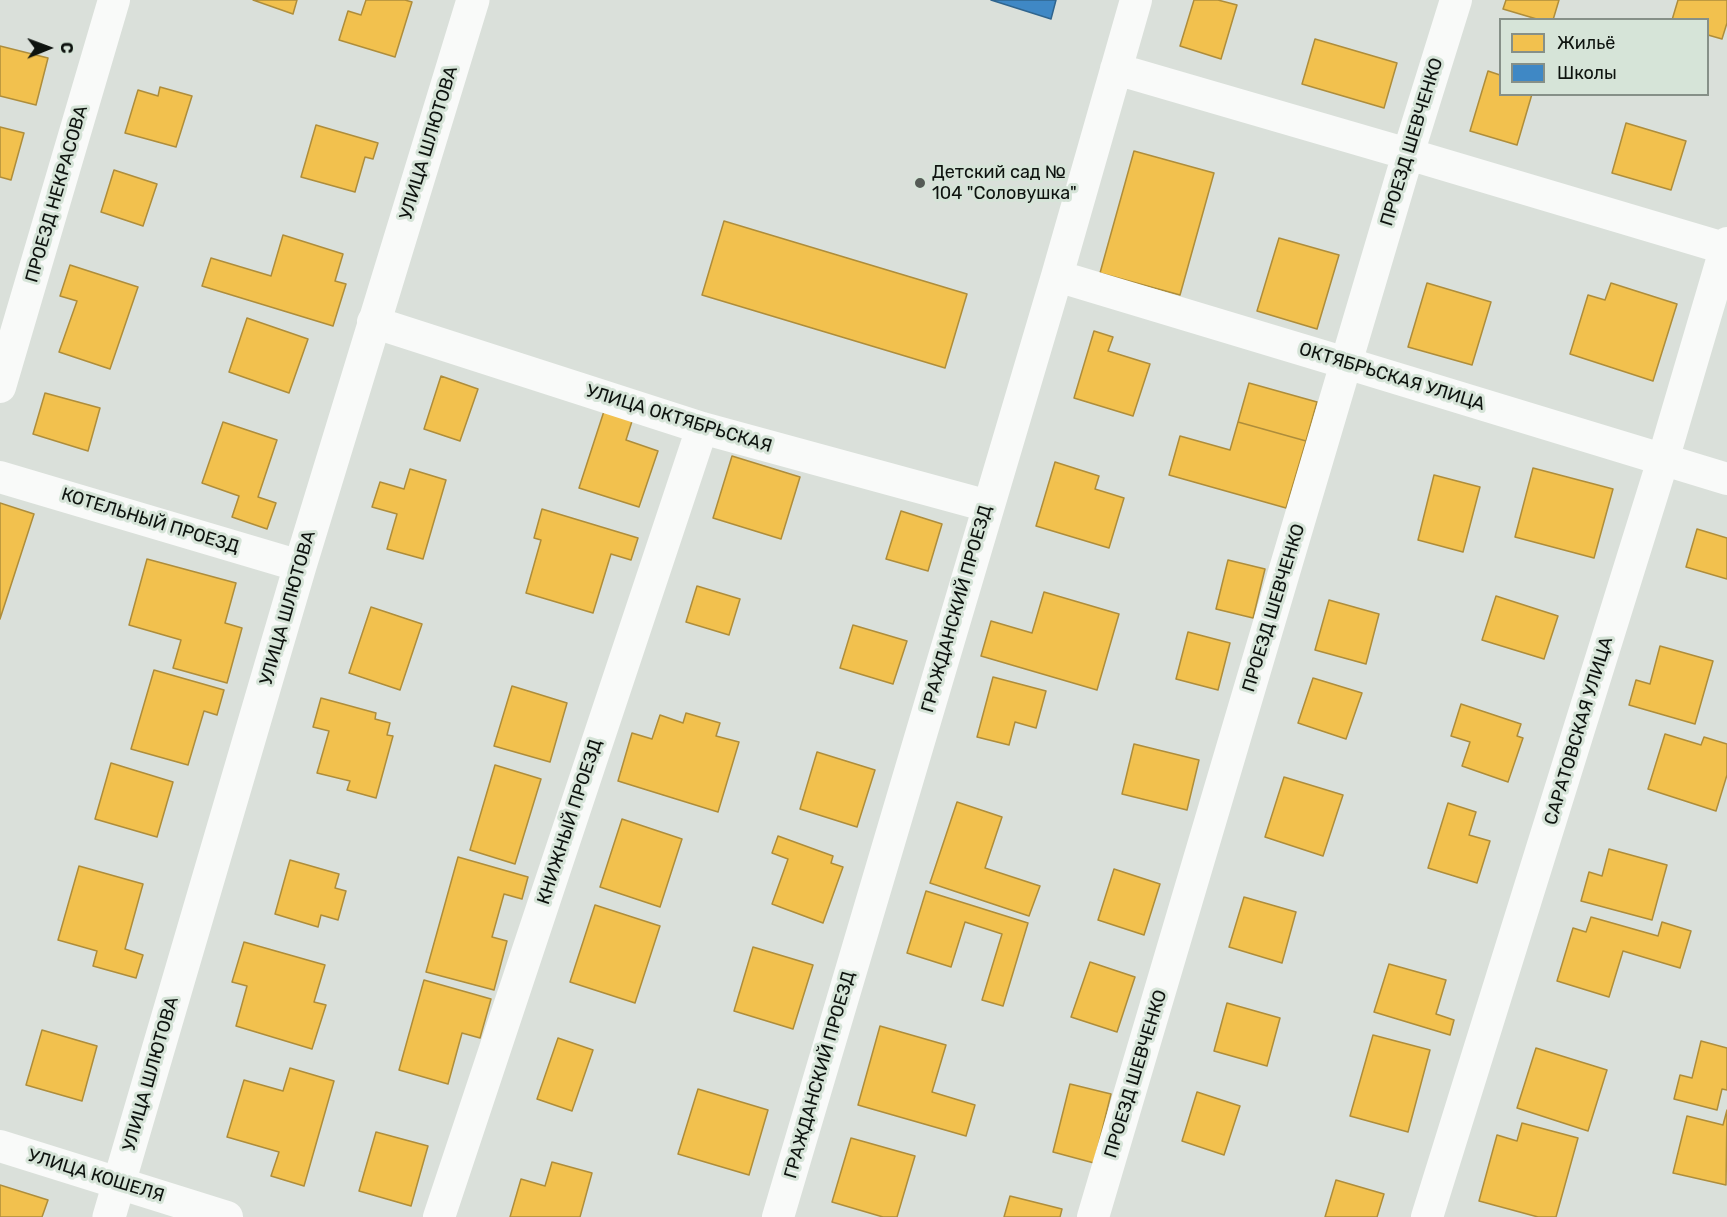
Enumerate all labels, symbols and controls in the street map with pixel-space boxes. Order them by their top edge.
north arrow [18,18,78,78]
legend [1499,18,1709,96]
text: Жильё [1557,32,1615,54]
text: С [57,42,76,53]
street label: ПРОЕЗД ШЕВЧЕНКО [1376,55,1448,229]
text: Школы [1557,62,1617,84]
street label: УЛИЦА ШЛЮТОВА [395,64,463,222]
street label: ПРОЕЗД НЕКРАСОВА [21,103,93,285]
place label: Детский сад № 104 "Соловушка" [932,162,1077,204]
marker: Детский сад № 104 "Соловушка" [913,176,927,190]
street label: ОКТЯБРЬСКАЯ УЛИЦА [1296,338,1488,416]
street label: УЛИЦА ОКТЯБРЬСКАЯ [583,380,775,458]
street label: КОТЕЛЬНЫЙ ПРОЕЗД [58,484,242,558]
street label: ГРАЖДАНСКИЙ ПРОЕЗД [917,503,997,715]
street label: ПРОЕЗД ШЕВЧЕНКО [1238,521,1310,695]
street label: УЛИЦА ШЛЮТОВА [256,528,320,688]
street label: САРАТОВСКАЯ УЛИЦА [1540,634,1618,828]
street label: КНИЖНЫЙ ПРОЕЗД [533,737,607,907]
street label: ГРАЖДАНСКИЙ ПРОЕЗД [780,969,860,1181]
street label: ПРОЕЗД ШЕВЧЕНКО [1100,987,1172,1161]
street label: УЛИЦА ШЛЮТОВА [119,994,183,1154]
street label: УЛИЦА КОШЕЛЯ [25,1145,167,1207]

